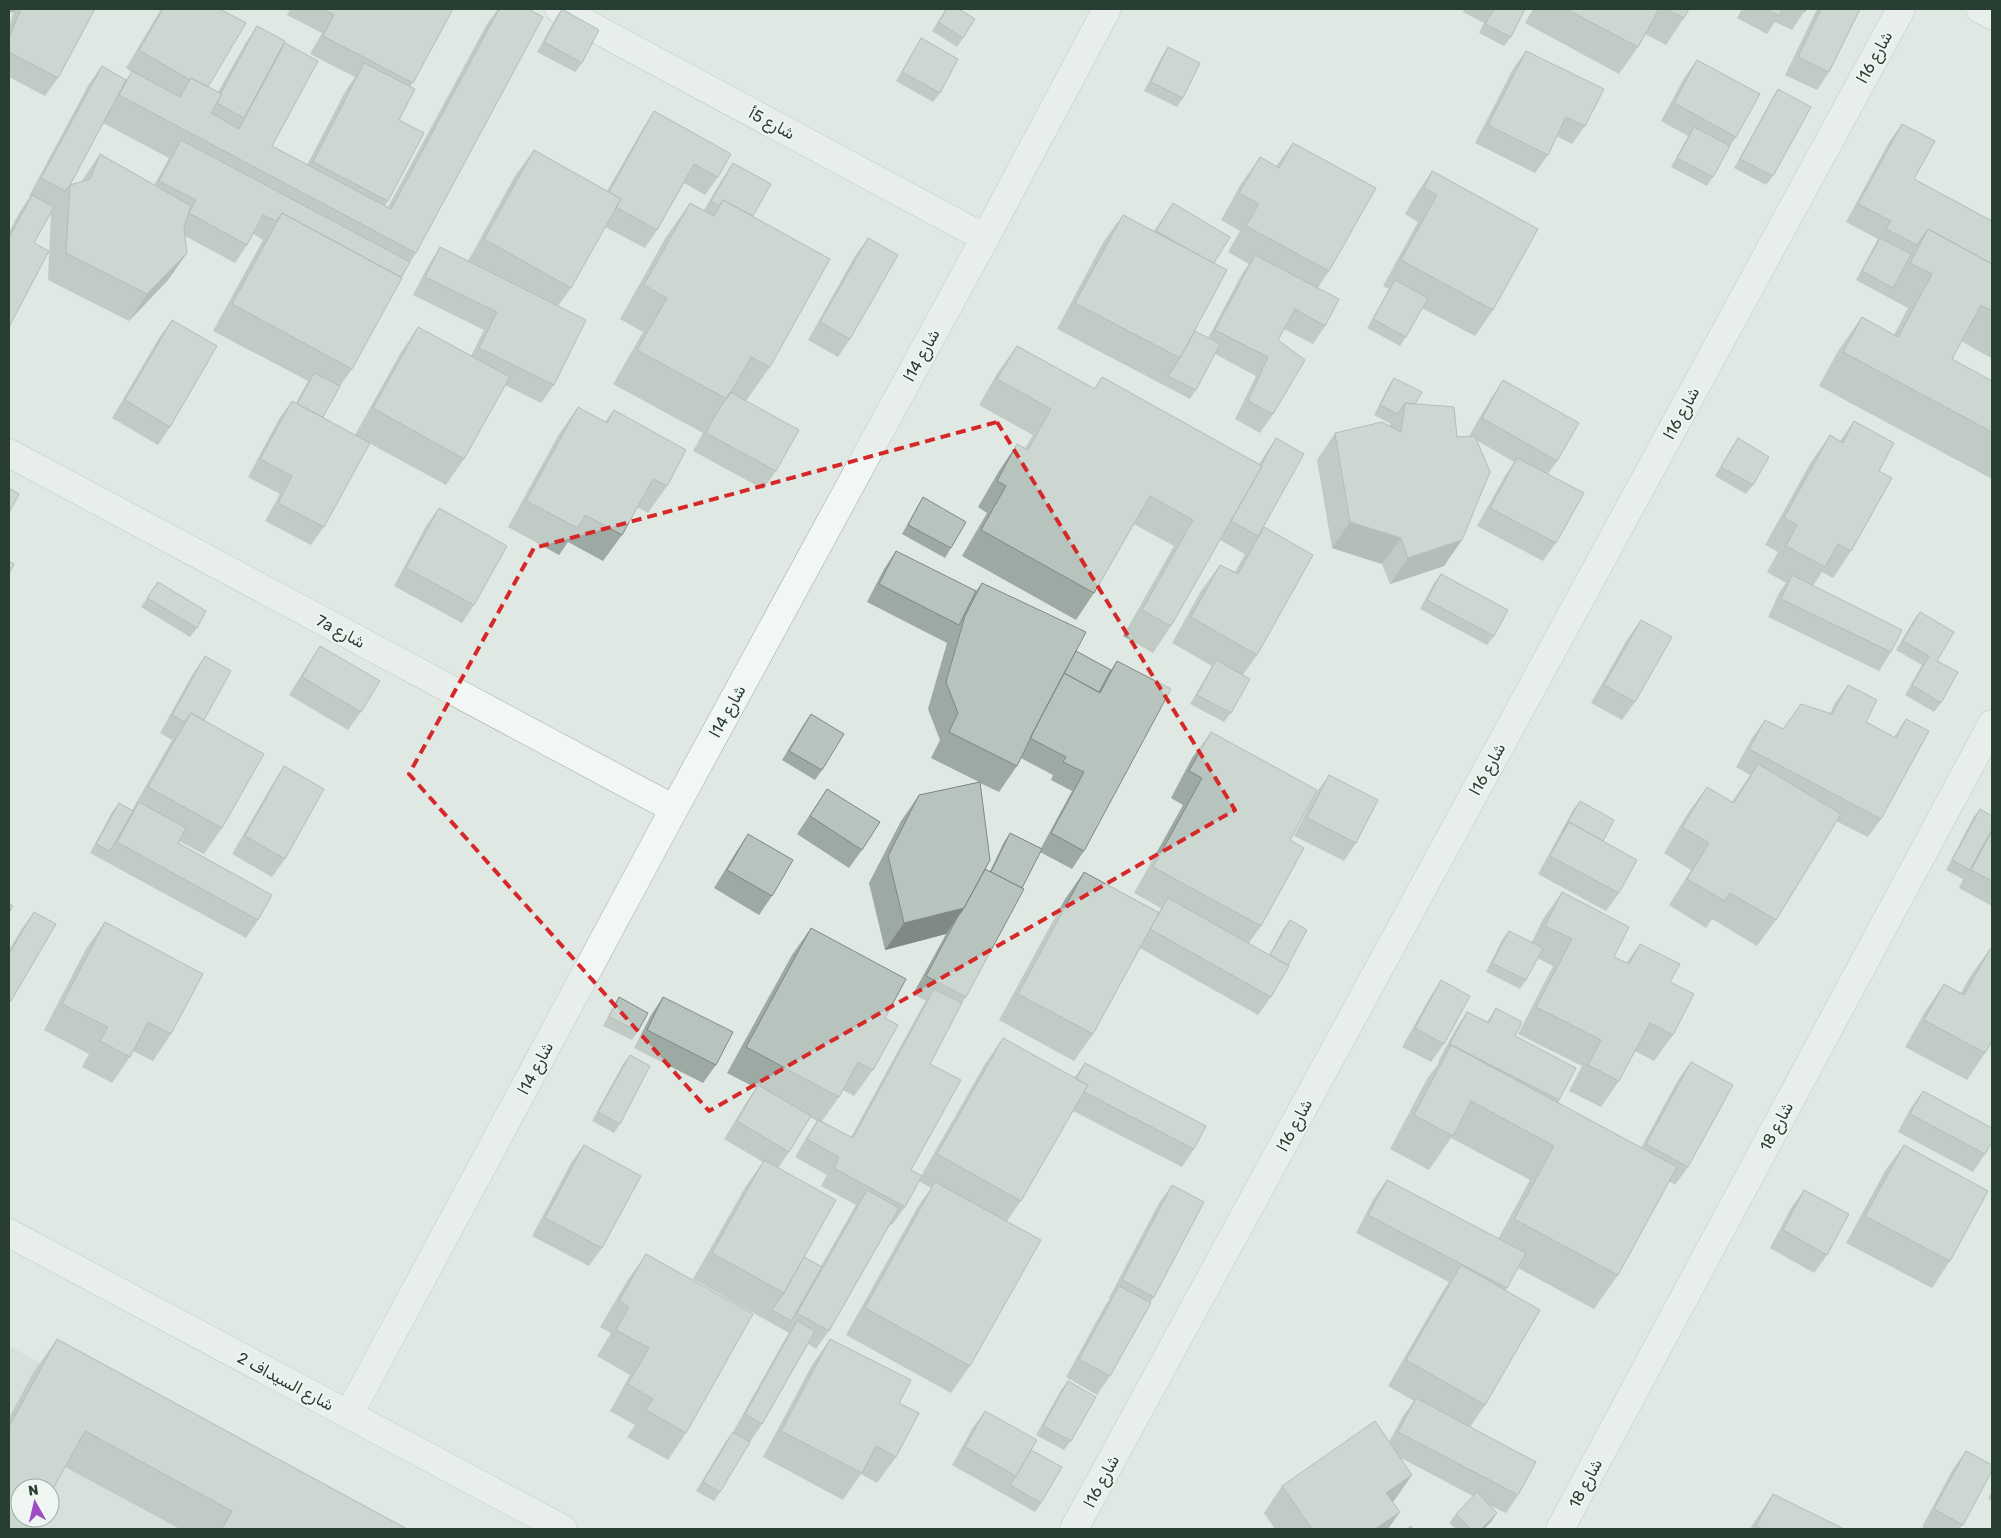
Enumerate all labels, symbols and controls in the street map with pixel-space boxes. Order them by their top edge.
street label: شارع 16ا [1852,28,1898,88]
street label: شارع 5أ [744,103,798,145]
street label: شارع 14ا [899,326,945,386]
street label: شارع 16ا [1659,384,1705,444]
street label: 7a شارع [312,611,369,654]
street label: شارع 14ا [705,682,751,742]
street label: شارع 16ا [1465,740,1511,800]
street label: شارع 14ا [514,1039,559,1099]
street label: شارع 16ا [1273,1096,1318,1156]
street label: شارع 18 [1756,1098,1799,1155]
street label: شارع السيداف 2 [233,1348,337,1417]
street label: شارع 16ا [1080,1452,1125,1512]
street label: شارع 18 [1565,1455,1608,1512]
north arrow [10,1478,60,1528]
text: N [27,1482,39,1500]

